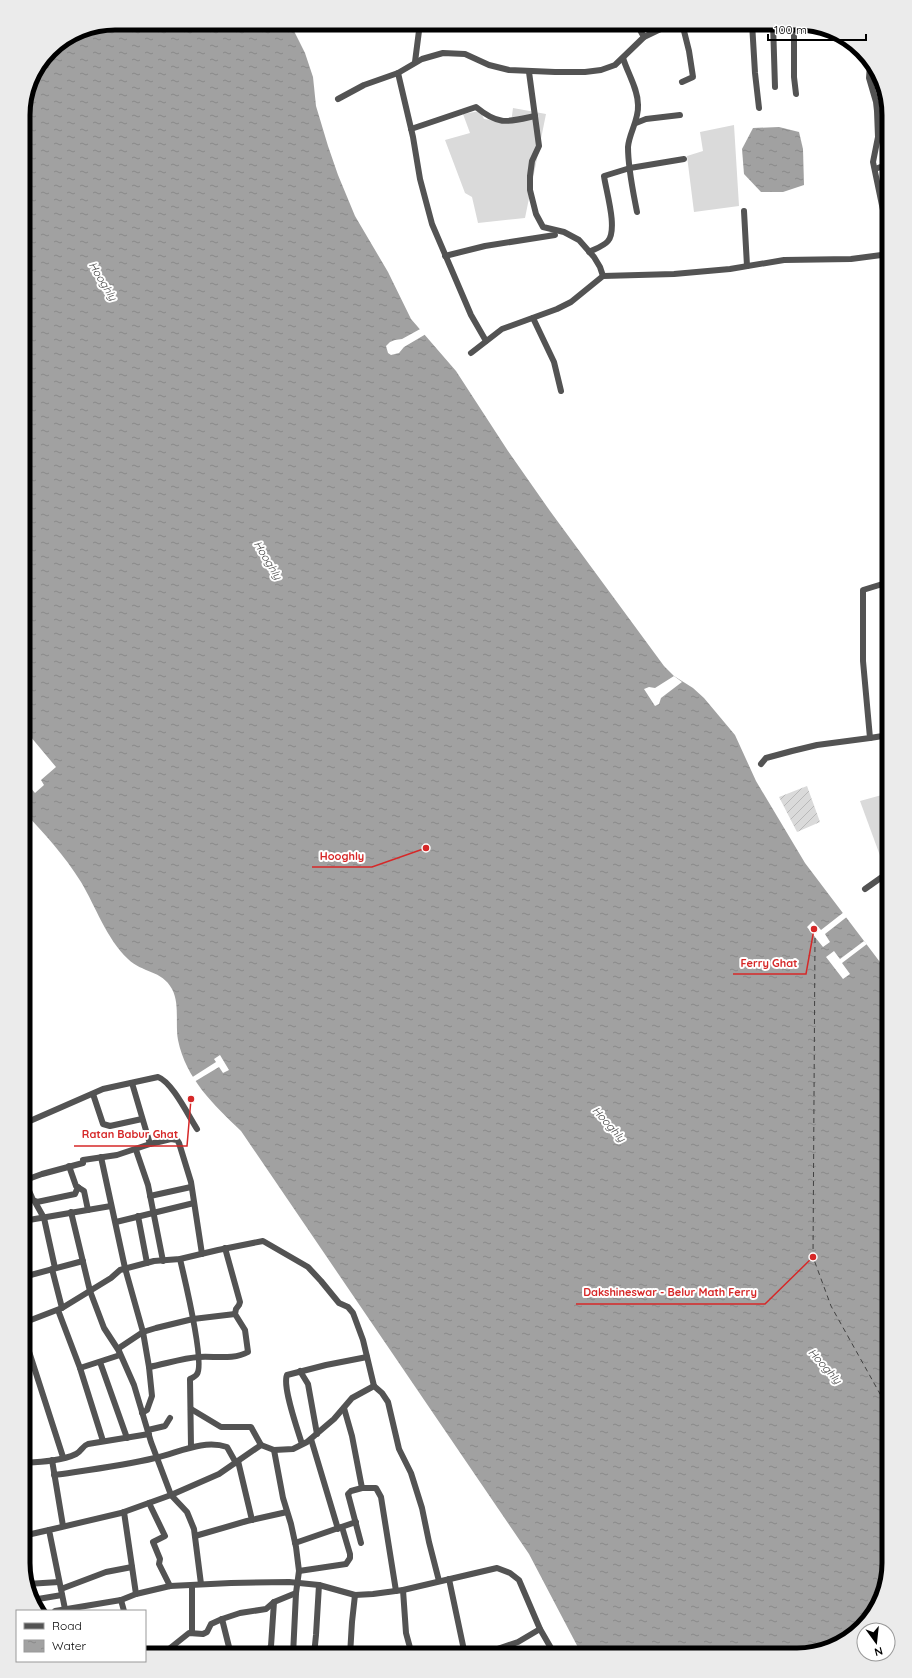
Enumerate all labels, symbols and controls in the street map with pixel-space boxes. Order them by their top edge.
scale bar [768,16,866,42]
text: 100 m [774,22,807,37]
water label: Hooghly [86,259,120,304]
water label: Hooghly [251,538,285,583]
callout: Hooghly [312,844,372,867]
text: Hooghly [320,849,364,863]
callout: Ferry Ghat [733,951,806,974]
text: Ferry Ghat [740,956,798,970]
water label: Hooghly [589,1103,629,1145]
callout: Ratan Babur Ghat [74,1123,187,1146]
text: Ratan Babur Ghat [82,1127,178,1141]
callout: Dakshineswar - Belur Math Ferry [576,1281,765,1304]
text: Dakshineswar - Belur Math Ferry [583,1285,757,1299]
water label: Hooghly [805,1345,845,1387]
legend [16,1610,146,1662]
text: Road [52,1618,82,1633]
north arrow [856,1622,896,1662]
text: Water [52,1638,87,1653]
text: N [873,1644,884,1659]

